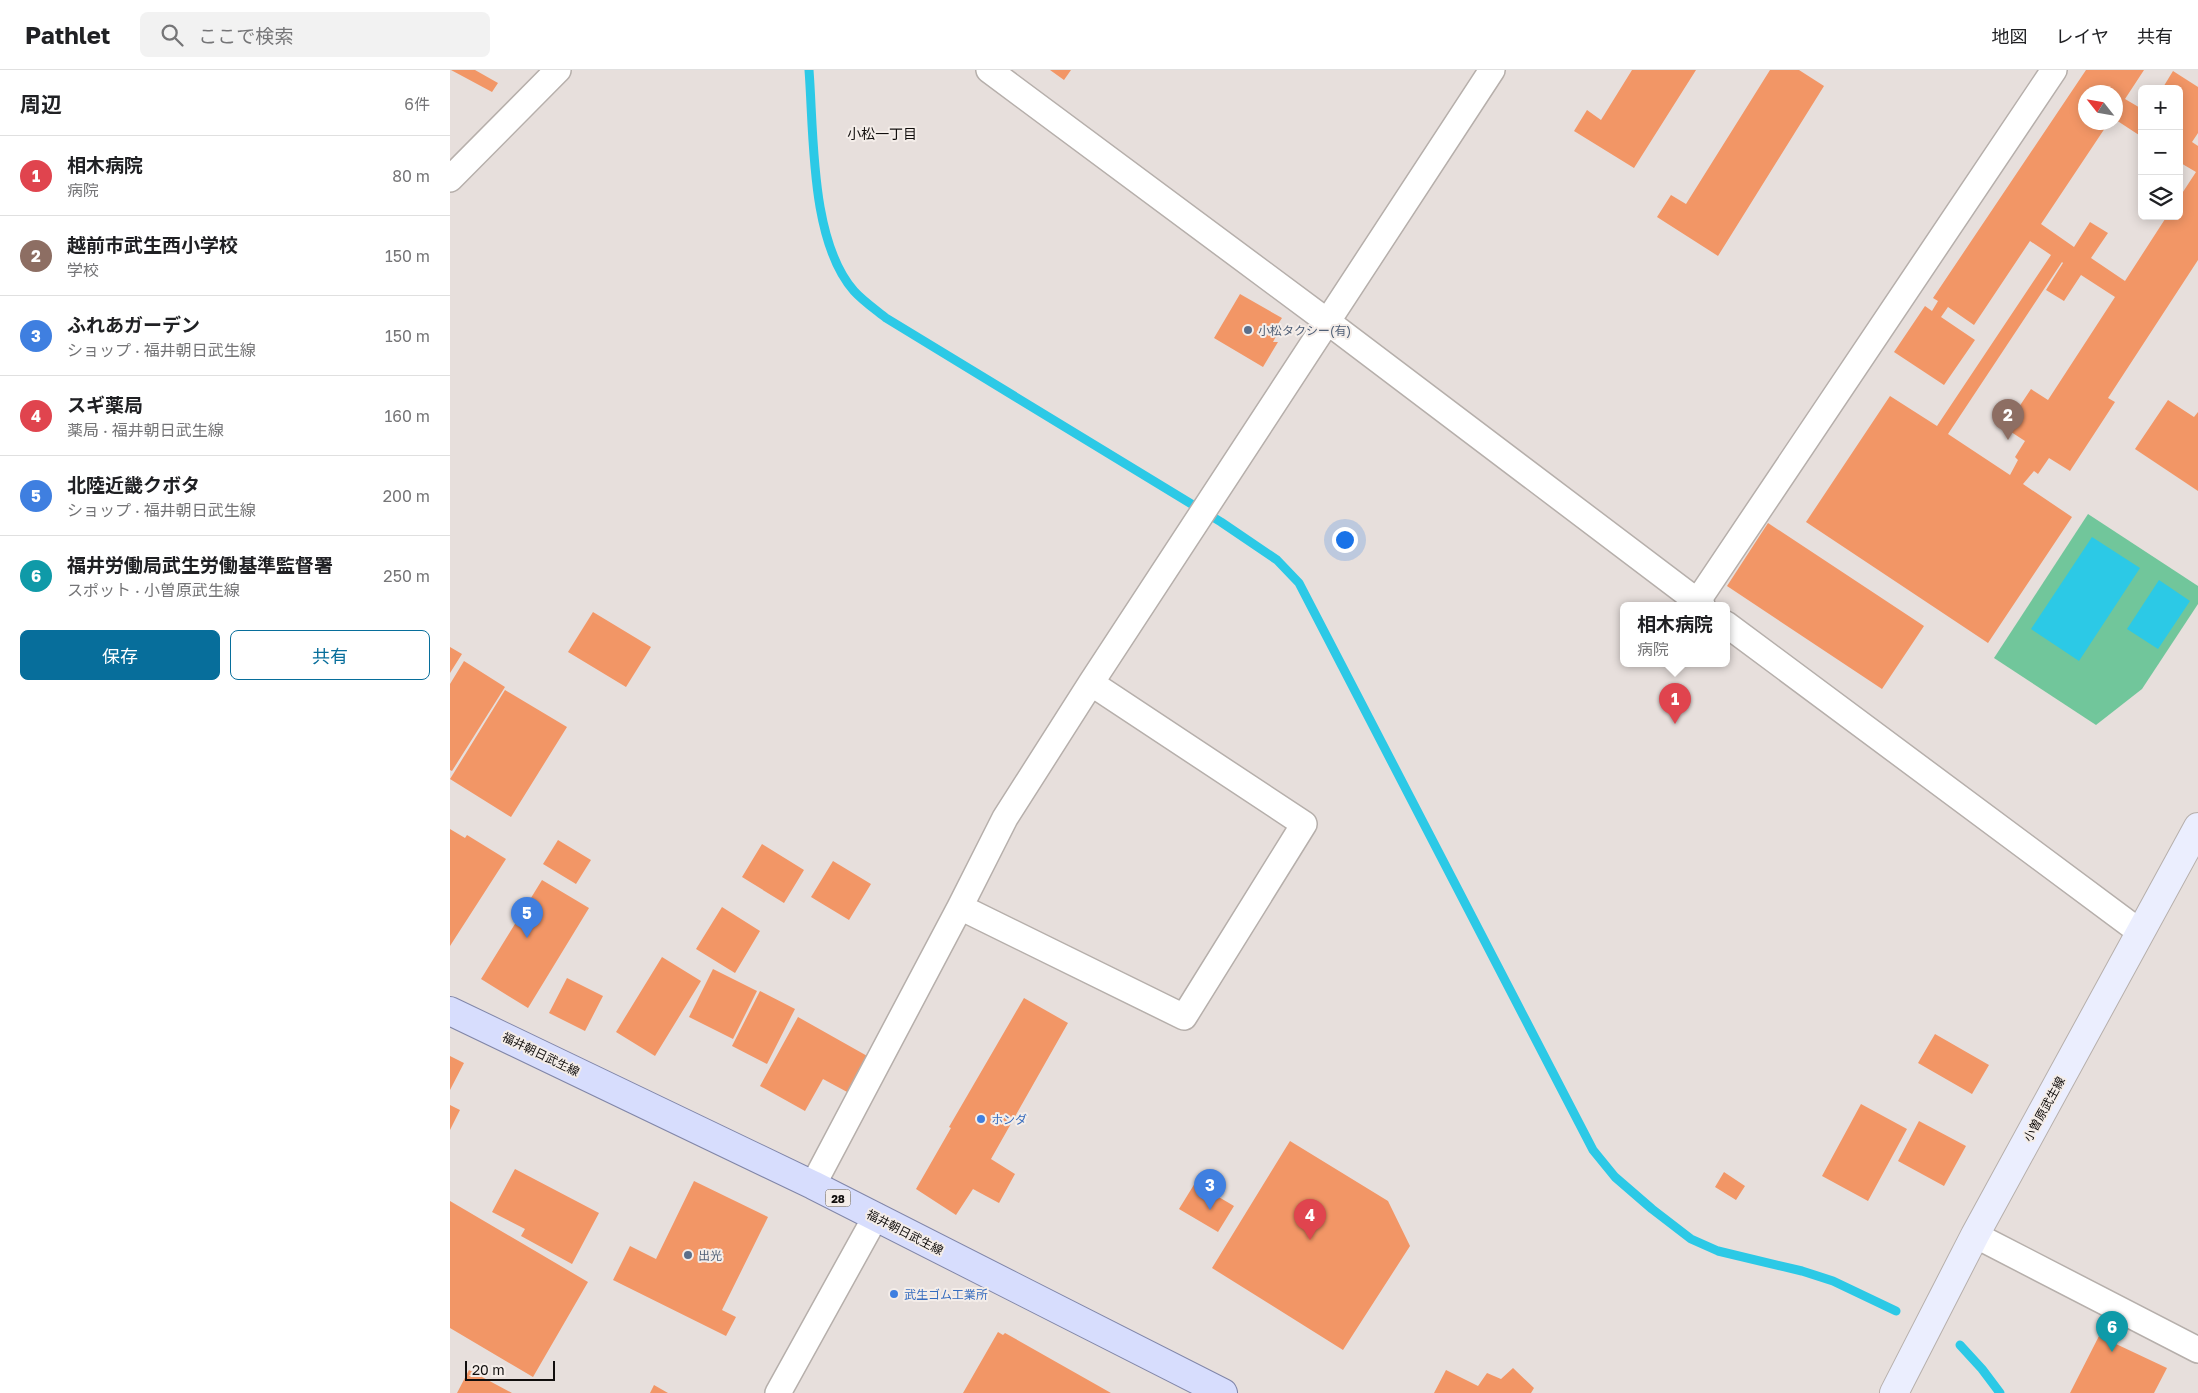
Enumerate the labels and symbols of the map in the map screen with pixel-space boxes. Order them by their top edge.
north arrow [2078,85,2123,130]
district label: 小松一丁目 [847,125,917,142]
place label: 小松タクシー(有) [1258,323,1351,338]
marker: 小松タクシー(有) [1242,324,1254,336]
pin: 2 [1992,399,2024,440]
your location [1332,527,1358,553]
pin: 1 [1659,683,1691,724]
pin: 5 [511,897,543,938]
street label: 福井朝日武生線 [500,1029,582,1079]
street label: 小曽原武生線 [2020,1074,2068,1144]
place label: ホンダ [991,1112,1027,1127]
marker: ホンダ [975,1113,987,1125]
pin: 3 [1194,1169,1226,1210]
road number: 28 [826,1190,850,1206]
pin: 4 [1294,1199,1326,1240]
street label: 福井朝日武生線 [864,1206,946,1258]
place label: 出光 [698,1248,722,1263]
marker: 出光 [682,1249,694,1261]
place label: 武生ゴム工業所 [904,1287,988,1302]
marker: 武生ゴム工業所 [888,1288,900,1300]
pin: 6 [2096,1311,2128,1352]
scale bar [465,1358,555,1381]

